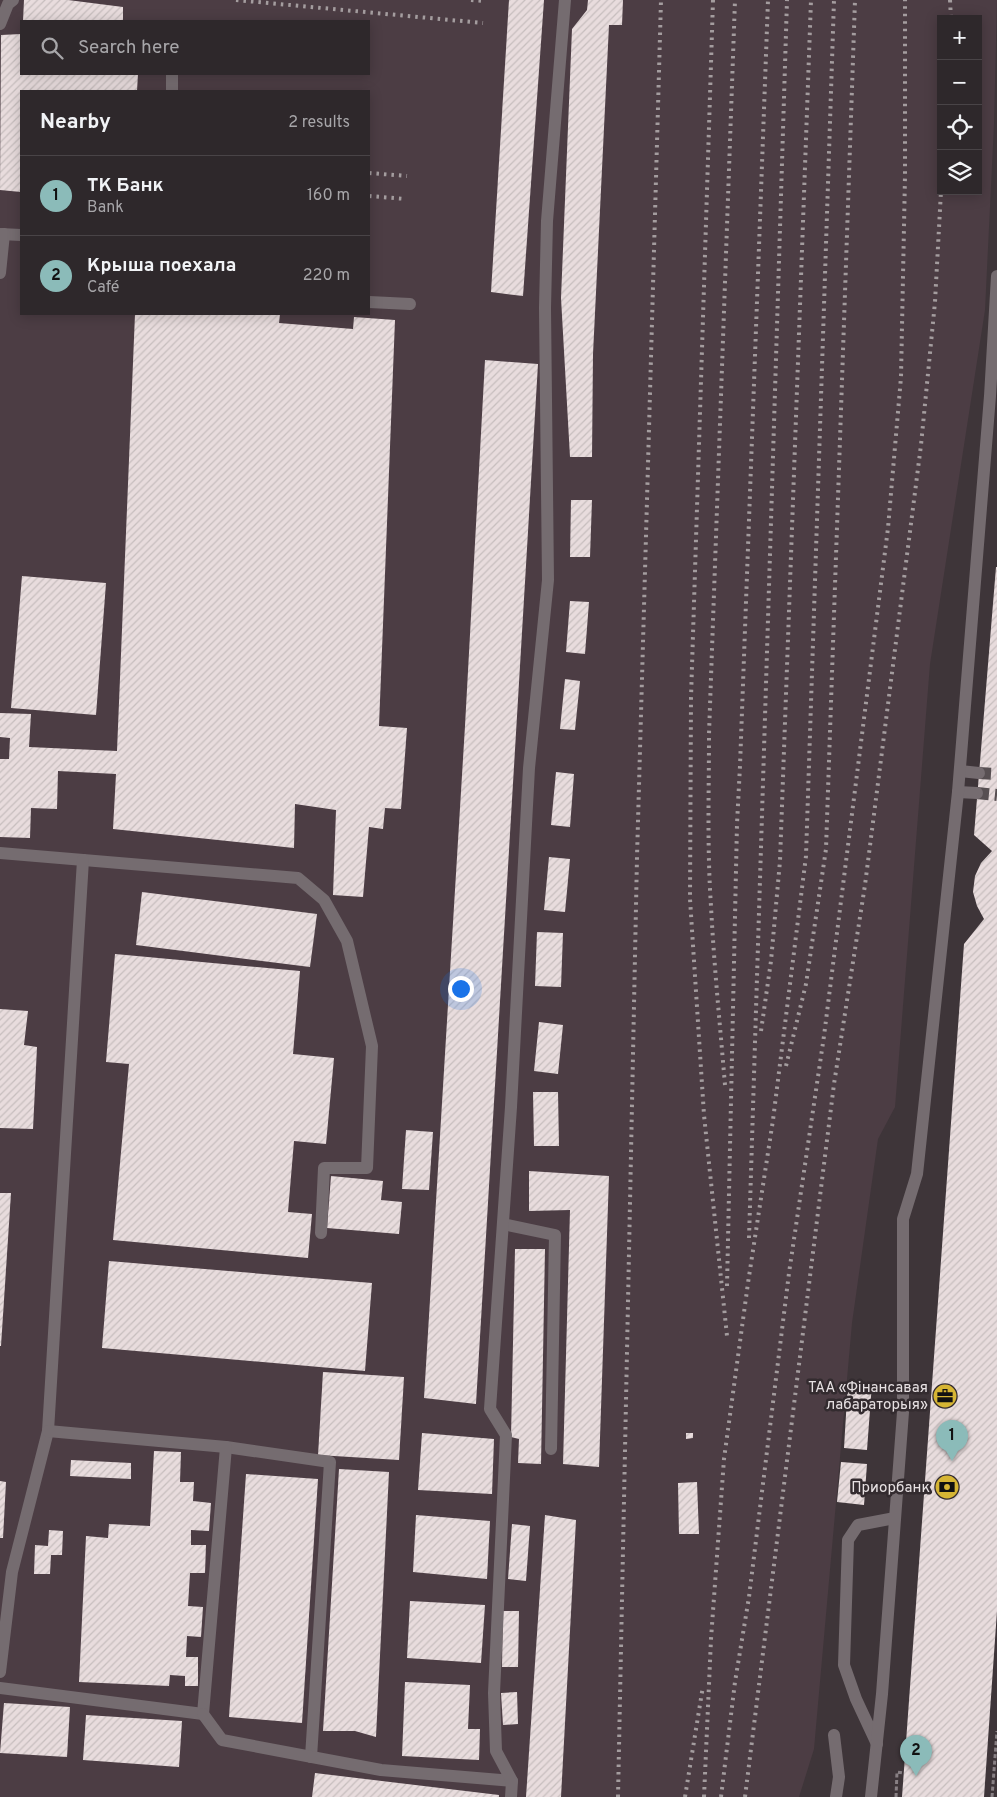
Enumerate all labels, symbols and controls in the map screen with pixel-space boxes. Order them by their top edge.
map controls [937,15,982,195]
button: + [937,15,982,60]
search box [20,20,370,75]
icon: search [38,34,66,62]
text: Search here [78,36,180,60]
button: − [937,60,982,105]
button: locate [937,105,982,150]
text: Nearby [40,109,111,136]
text: 2 results [288,113,350,133]
button: layers [937,150,982,195]
text: ТК Банк [87,174,164,198]
text: 1 [53,186,59,206]
text: 160 m [307,186,350,206]
text: Bank [87,198,124,218]
text: Крыша поехала [87,254,236,278]
text: 2 [51,266,61,286]
text: 220 m [303,266,350,286]
text: Café [87,278,119,298]
your location [448,976,474,1002]
place label: ТАА «Фінансавая лабараторыя» [808,1379,928,1415]
office icon: ТАА «Фінансавая лабараторыя» [932,1383,958,1409]
pin: 1 [936,1420,968,1461]
bank icon: Приорбанк [934,1474,960,1500]
place label: Приорбанк [851,1479,930,1498]
pin: 2 [900,1735,932,1776]

